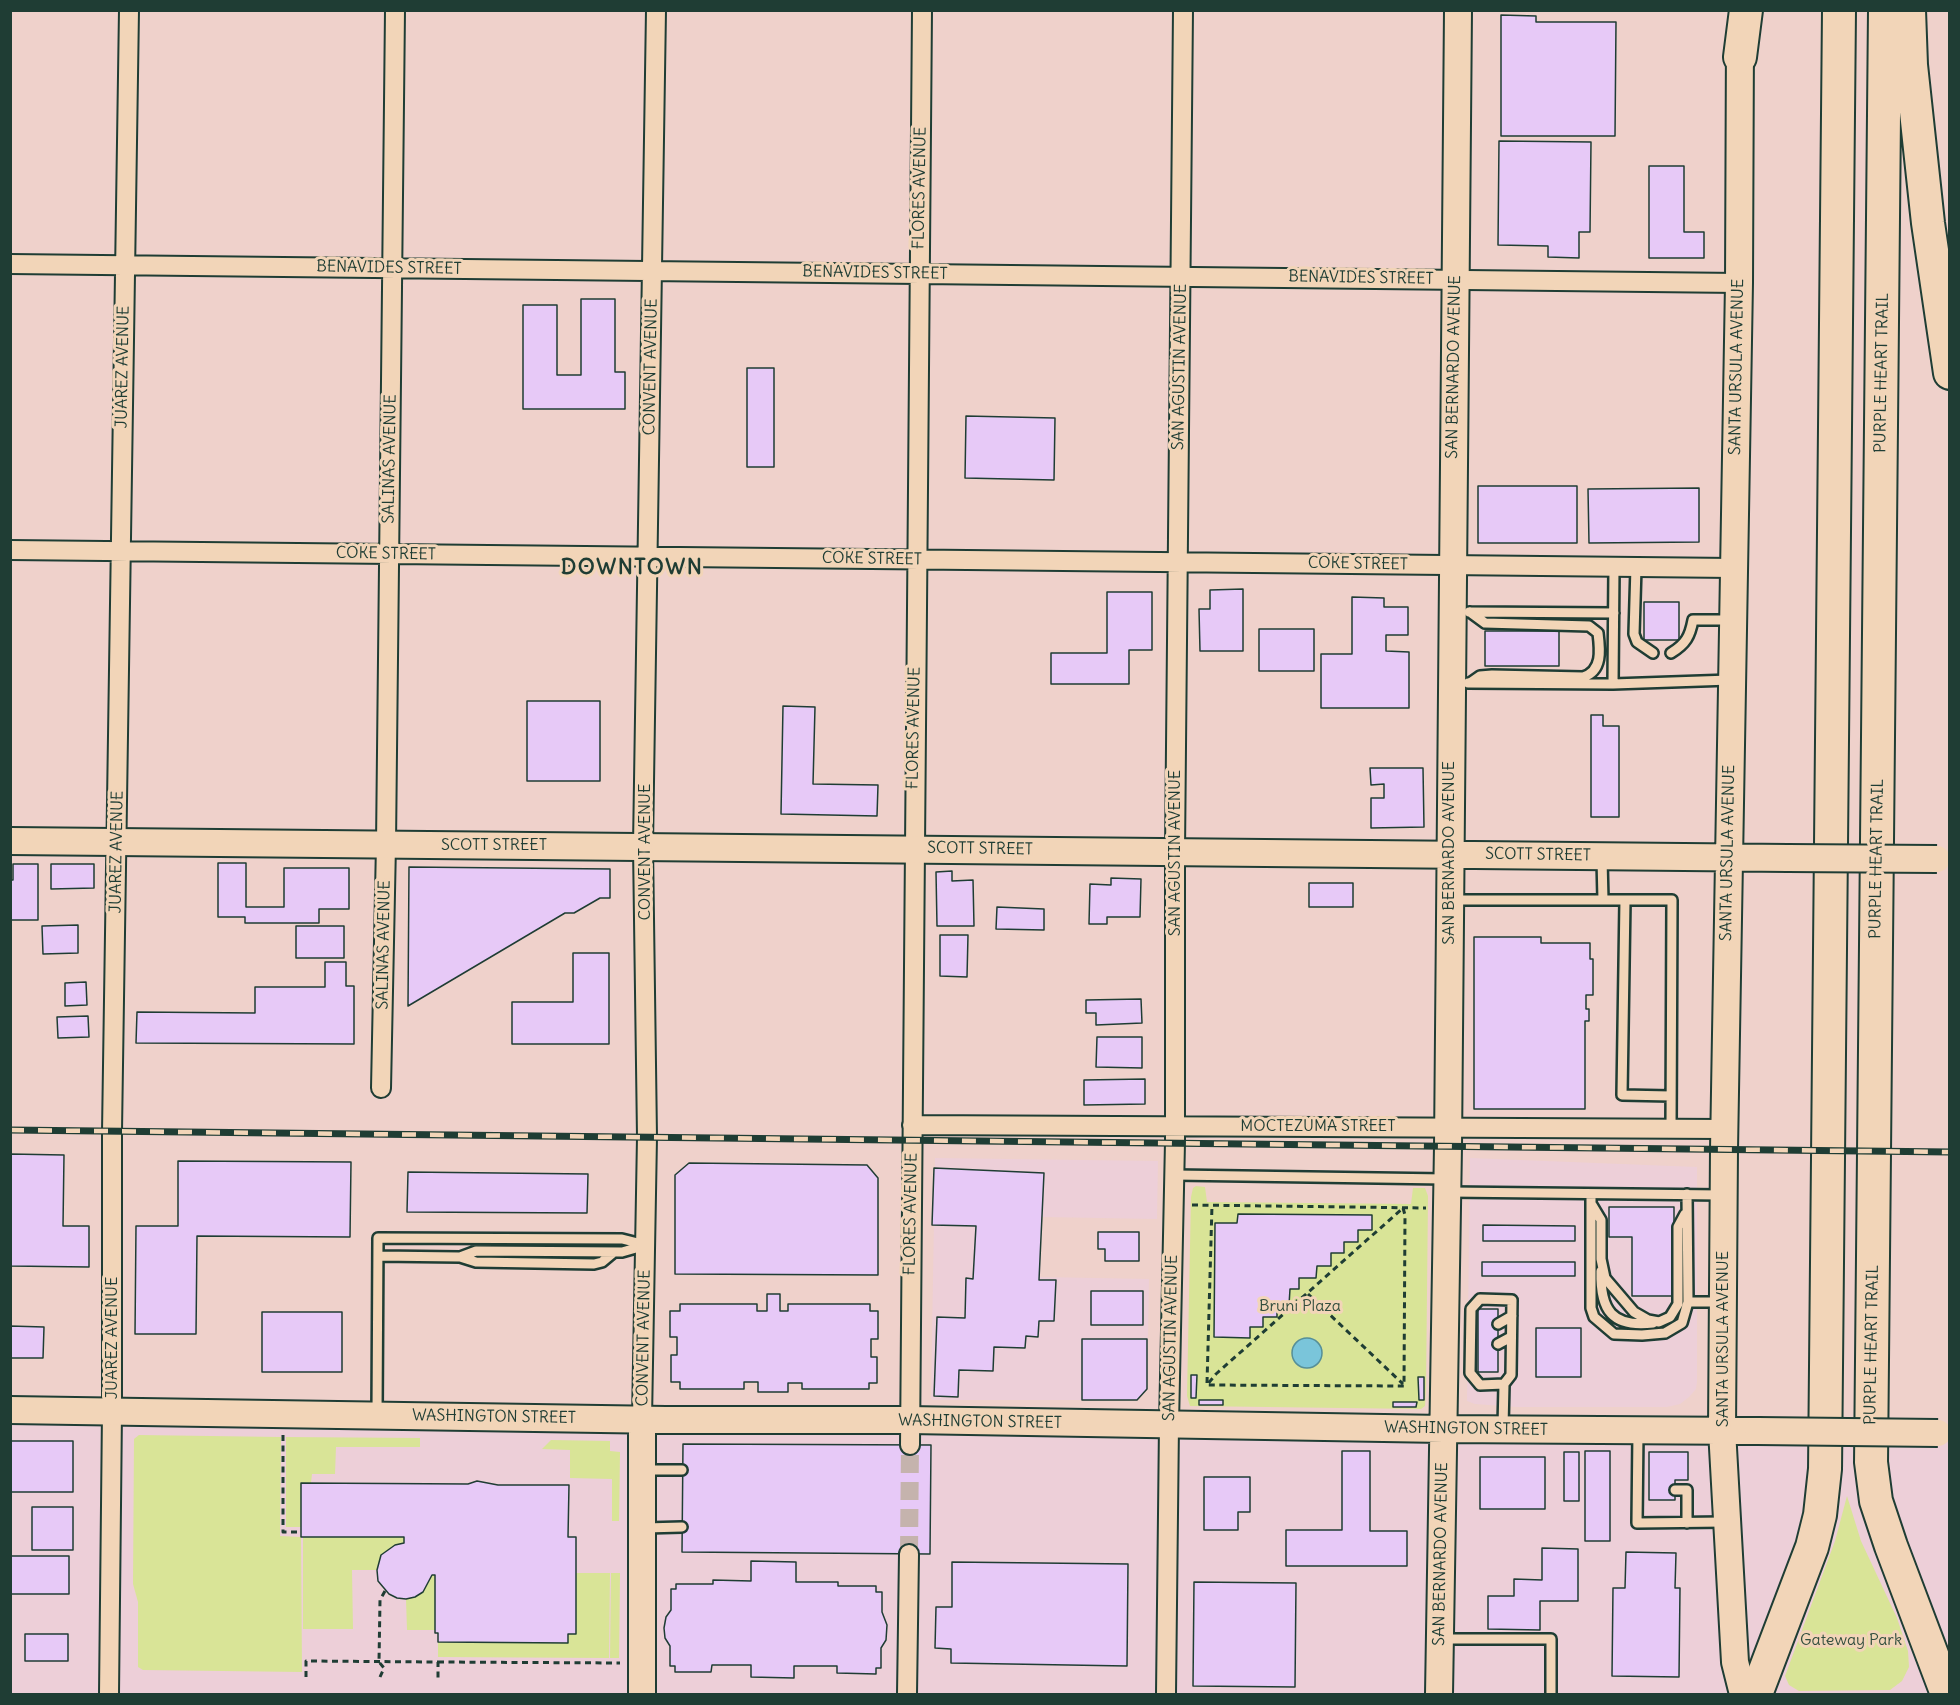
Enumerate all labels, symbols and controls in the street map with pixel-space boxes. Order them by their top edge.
street label: FLORES AVENUE [909,127,931,249]
street label: BENAVIDES STREET [316,257,462,279]
street label: BENAVIDES STREET [802,262,948,284]
street label: BENAVIDES STREET [1288,267,1434,289]
street label: SAN BERNARDO AVENUE [1443,275,1465,459]
street label: SANTA URSULA AVENUE [1726,279,1748,455]
street label: SAN AGUSTIN AVENUE [1169,284,1191,450]
street label: PURPLE HEART TRAIL [1871,293,1893,453]
street label: CONVENT AVENUE [640,298,662,436]
street label: JUAREZ AVENUE [112,306,134,428]
street label: SALINAS AVENUE [379,394,401,524]
street label: COKE STREET [336,544,436,564]
street label: COKE STREET [822,549,922,569]
street label: COKE STREET [1308,554,1408,574]
district label: DOWNTOWN [561,555,703,581]
street label: FLORES AVENUE [903,667,925,789]
street label: SAN BERNARDO AVENUE [1439,761,1459,945]
street label: SANTA URSULA AVENUE [1717,765,1739,941]
street label: SAN AGUSTIN AVENUE [1165,770,1185,936]
street label: PURPLE HEART TRAIL [1866,779,1888,939]
street label: CONVENT AVENUE [635,784,655,920]
street label: JUAREZ AVENUE [106,791,128,913]
street label: SCOTT STREET [441,835,547,855]
street label: SCOTT STREET [927,838,1033,860]
street label: SCOTT STREET [1485,844,1591,866]
street label: SALINAS AVENUE [373,880,395,1010]
street label: MOCTEZUMA STREET [1240,1116,1396,1136]
street label: FLORES AVENUE [900,1153,922,1275]
street label: SANTA URSULA AVENUE [1713,1251,1733,1427]
street label: SAN AGUSTIN AVENUE [1160,1255,1182,1421]
street label: PURPLE HEART TRAIL [1861,1265,1883,1425]
street label: CONVENT AVENUE [633,1269,655,1407]
street label: JUAREZ AVENUE [102,1277,122,1399]
park label: Bruni Plaza [1259,1296,1341,1316]
street label: WASHINGTON STREET [412,1406,576,1428]
street label: WASHINGTON STREET [898,1411,1062,1433]
street label: WASHINGTON STREET [1384,1418,1548,1440]
street label: SAN BERNARDO AVENUE [1430,1462,1452,1646]
park label: Gateway Park [1800,1630,1902,1650]

